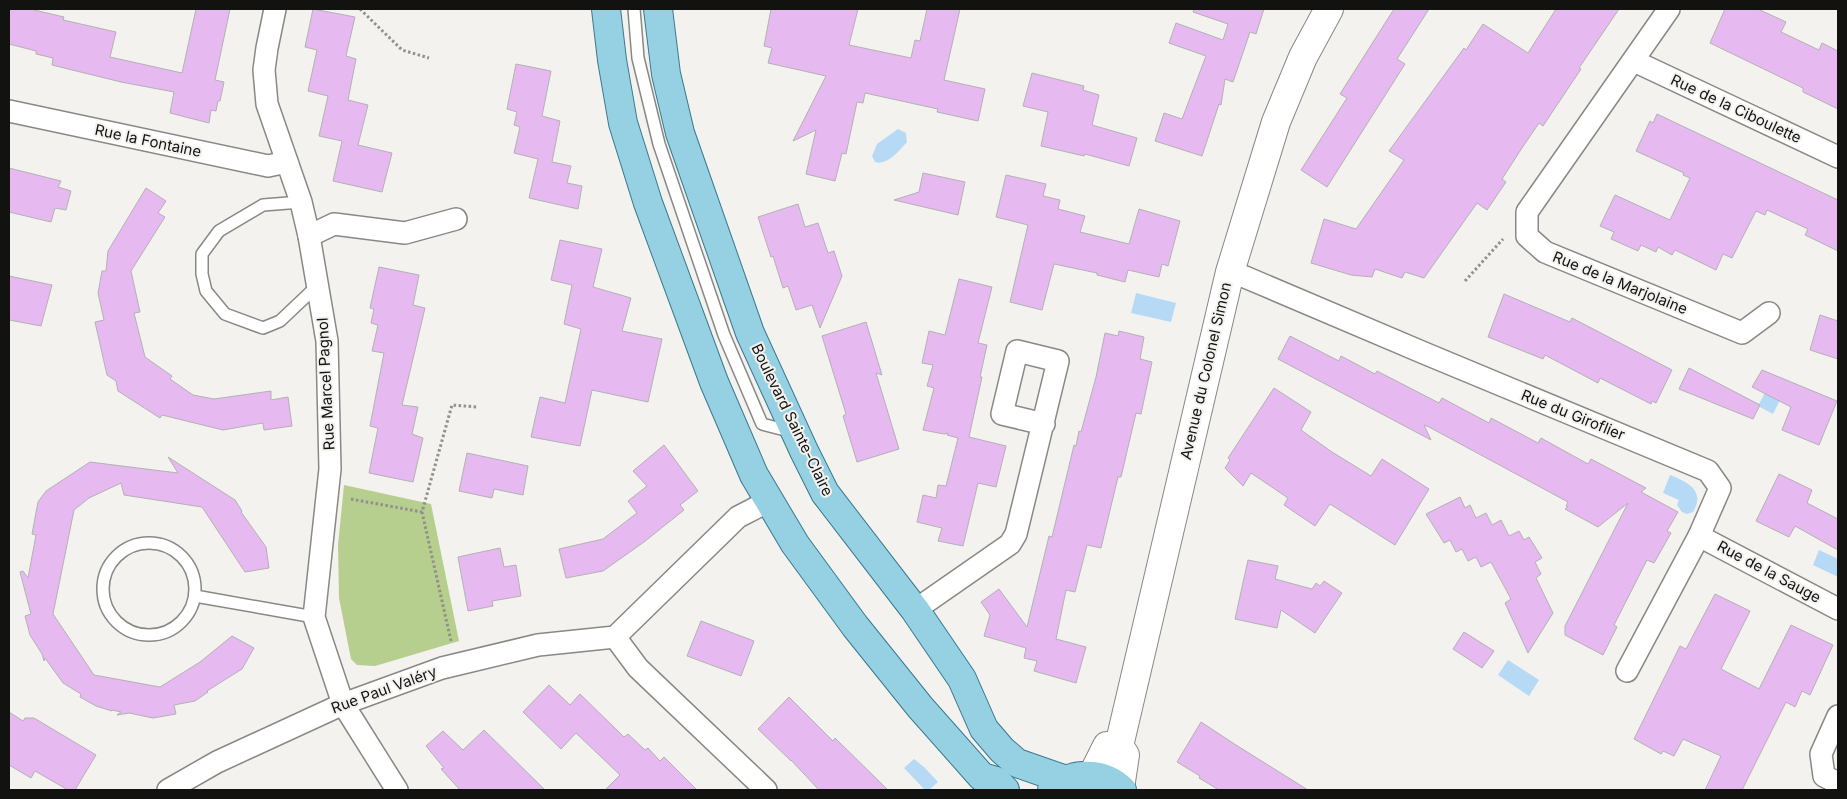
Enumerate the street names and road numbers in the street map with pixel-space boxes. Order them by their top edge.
street label: Rue de la Ciboulette [1668,70,1805,147]
street label: Rue la Fontaine [93,120,203,161]
street label: Rue de la Marjolaine [1550,247,1690,318]
street label: Avenue du Colonel Simon [1176,280,1235,461]
street label: Rue Marcel Pagnol [313,317,338,451]
street label: Boulevard Sainte-Claire [747,341,838,499]
street label: Rue du Giroflier [1519,385,1628,444]
street label: Rue de la Sauge [1714,536,1824,607]
street label: Rue Paul Valéry [328,661,440,717]

